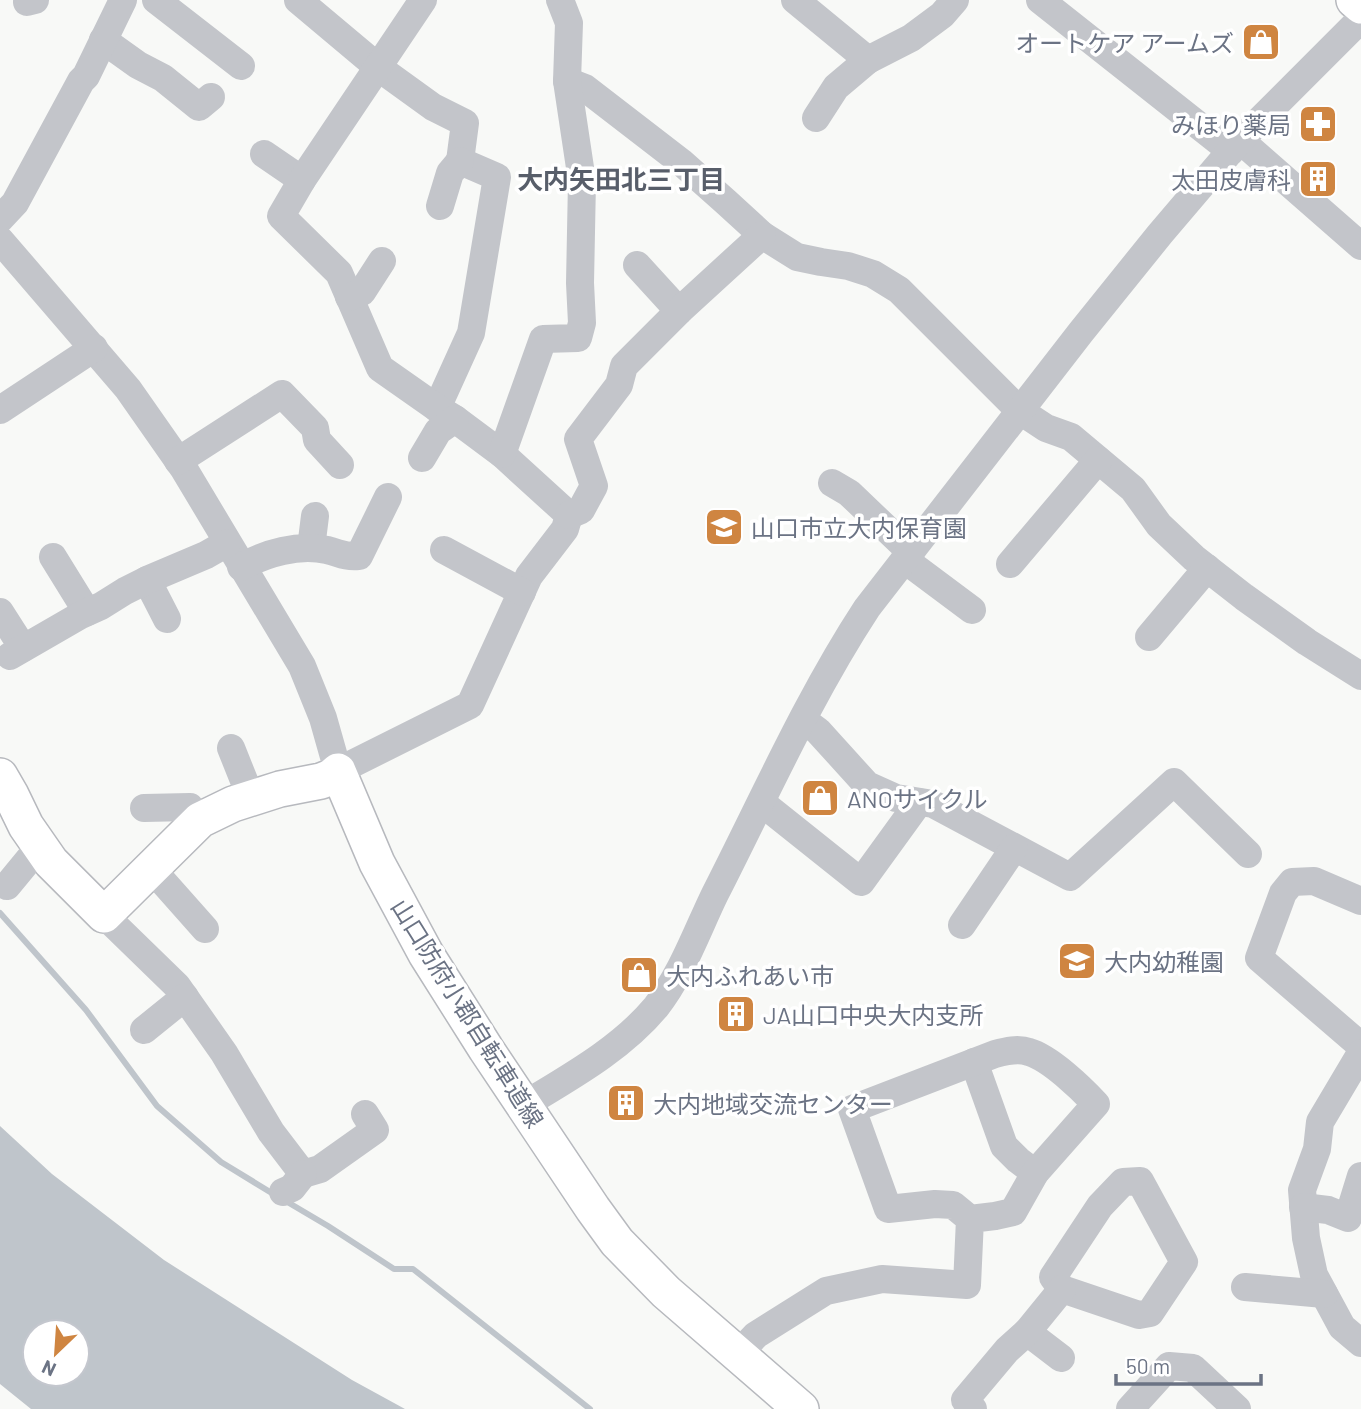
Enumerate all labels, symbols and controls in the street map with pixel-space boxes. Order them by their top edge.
shop icon: オートケア アームズ [1240,21,1282,63]
place label: オートケア アームズ [1015,28,1234,57]
pharmacy icon: みほり薬局 [1297,103,1339,145]
place label: みほり薬局 [1171,110,1291,139]
building icon: 太田皮膚科 [1297,158,1339,200]
district label: 大内矢田北三丁目 [517,163,725,194]
place label: 太田皮膚科 [1171,165,1291,194]
school or university icon: 山口市立大内保育園 [703,506,745,548]
place label: 山口市立大内保育園 [751,513,967,542]
shop icon: ANOサイクル [799,777,841,819]
place label: ANOサイクル [847,784,988,813]
street label: 山口防府小郡自転車道線 [386,893,550,1133]
school or university icon: 大内幼稚園 [1056,940,1098,982]
place label: 大内幼稚園 [1104,947,1224,976]
shop icon: 大内ふれあい市 [618,954,660,996]
place label: 大内ふれあい市 [666,961,834,990]
building icon: JA山口中央大内支所 [715,993,757,1035]
place label: JA山口中央大内支所 [763,1000,983,1029]
building icon: 大内地域交流センター [605,1082,647,1124]
place label: 大内地域交流センター [653,1089,893,1118]
north arrow [21,1318,91,1388]
scale bar [1116,1342,1261,1386]
text: 50 m [1126,1353,1170,1378]
text: N [38,1356,59,1382]

